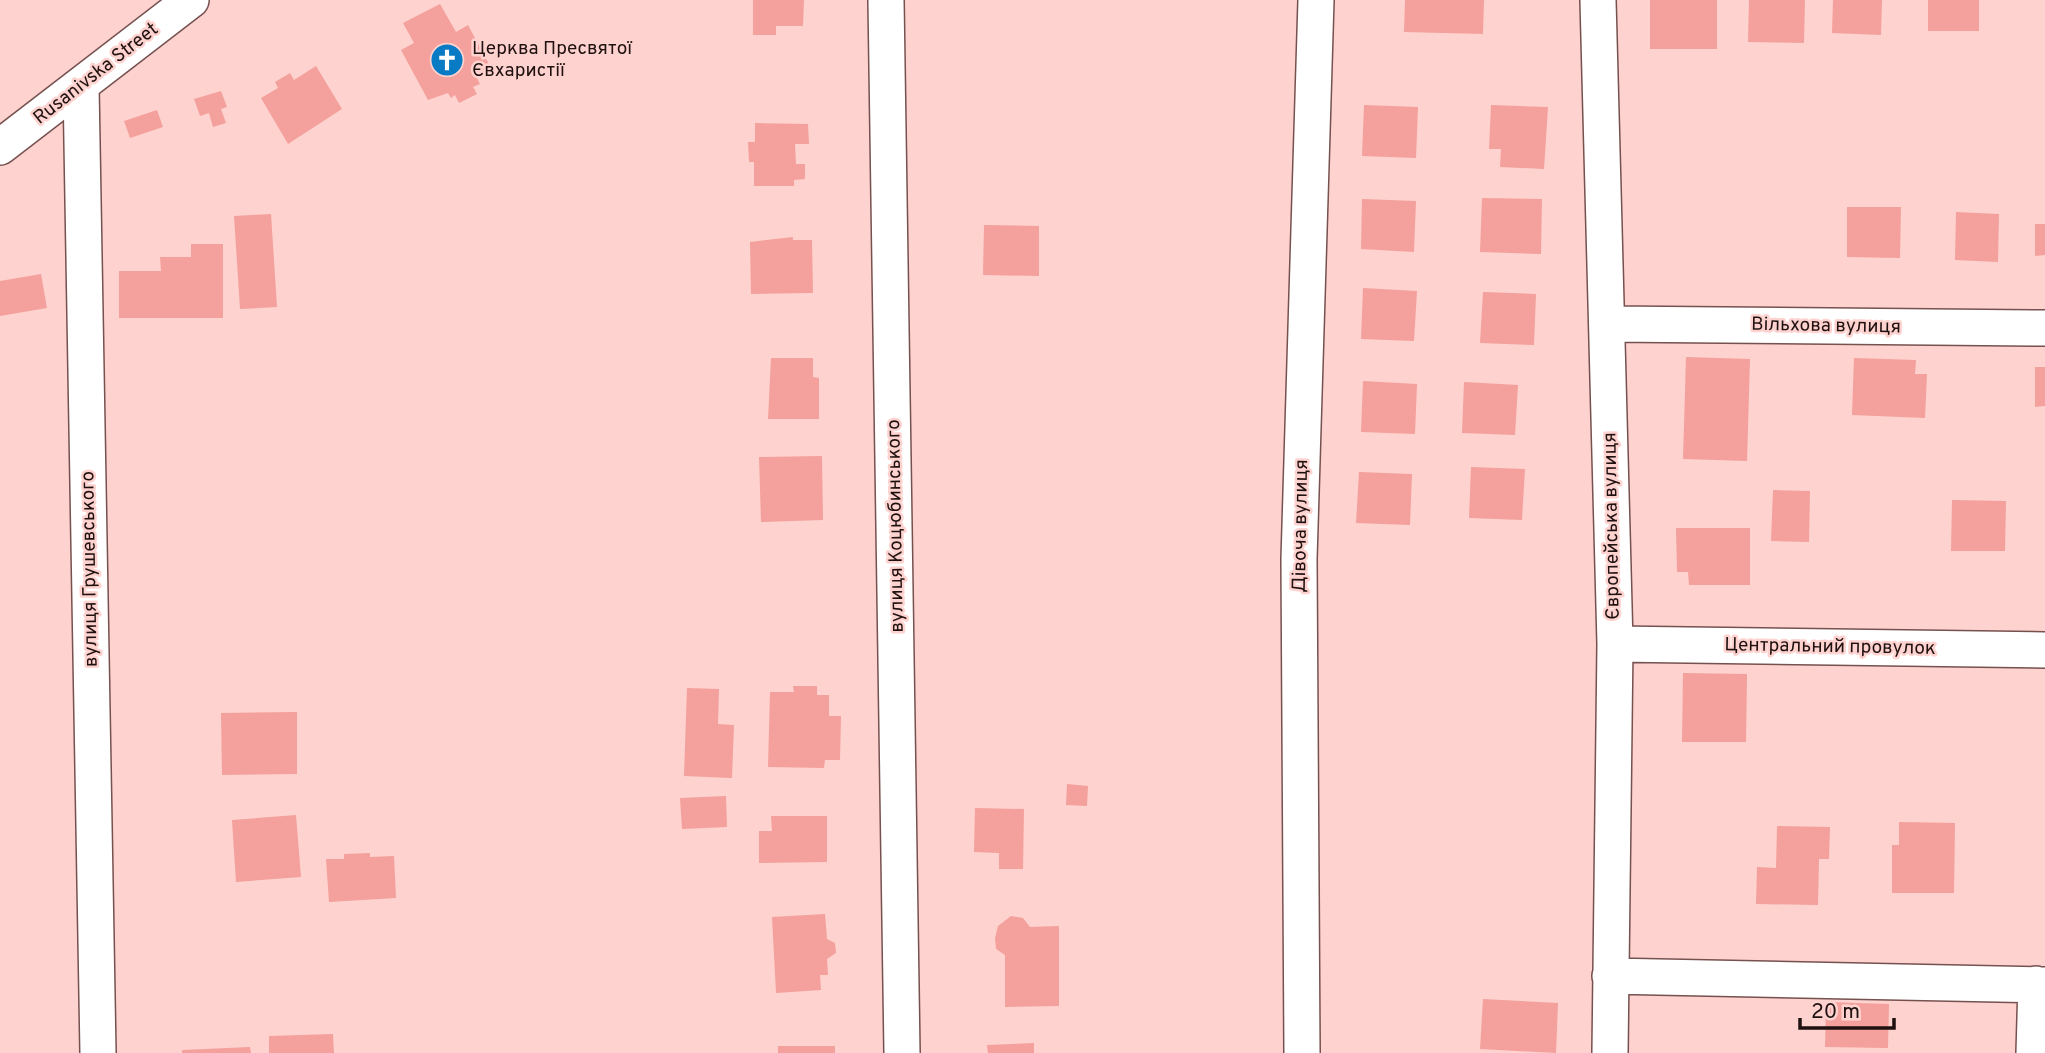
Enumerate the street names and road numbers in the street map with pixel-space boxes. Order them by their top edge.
street label: Rusanivska Street [29,18,163,130]
street label: Вільхова вулиця [1751,313,1901,339]
street label: вулиця Коцюбинського [882,419,910,633]
street label: Європейська вулиця [1598,432,1626,620]
street label: Дівоча вулиця [1288,459,1314,593]
street label: вулиця Грушевського [76,471,104,667]
street label: Центральний провулок [1724,633,1936,661]

